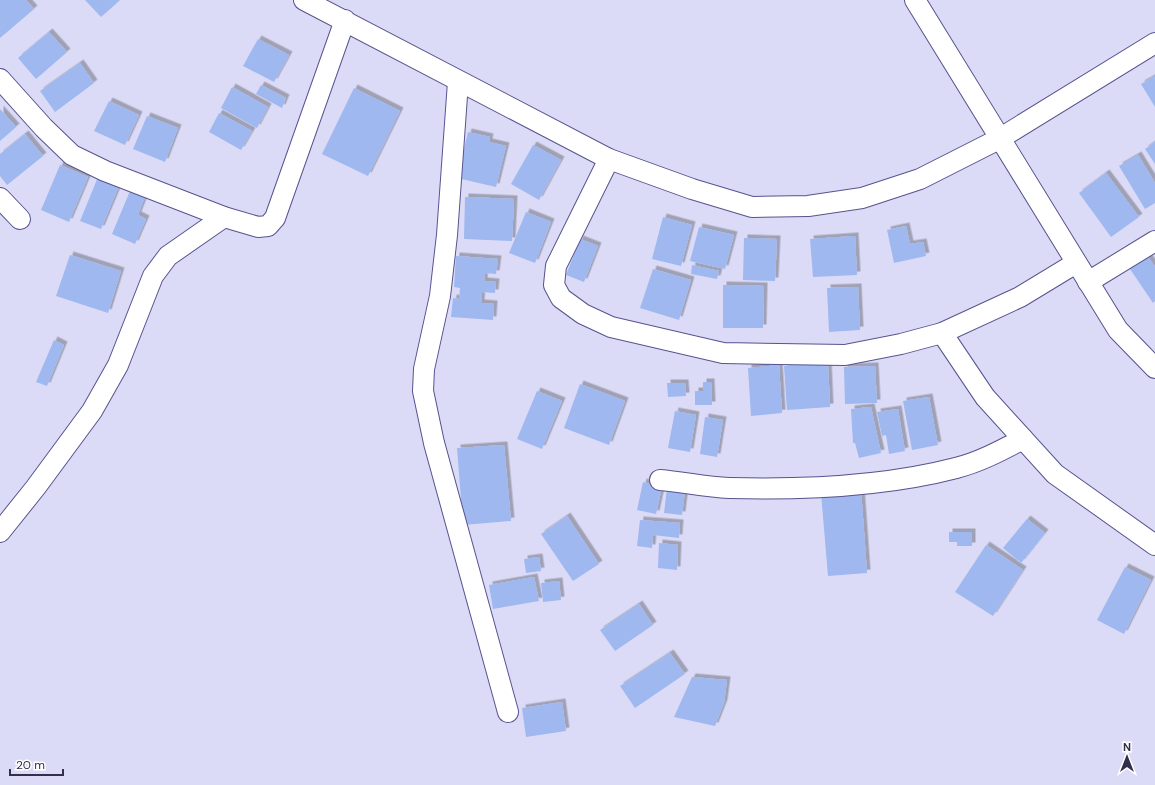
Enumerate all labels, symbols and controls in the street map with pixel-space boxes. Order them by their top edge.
north arrow [1107,737,1147,777]
text: N [1123,740,1131,754]
scale bar [10,751,63,777]
text: 20 m [16,757,45,773]

